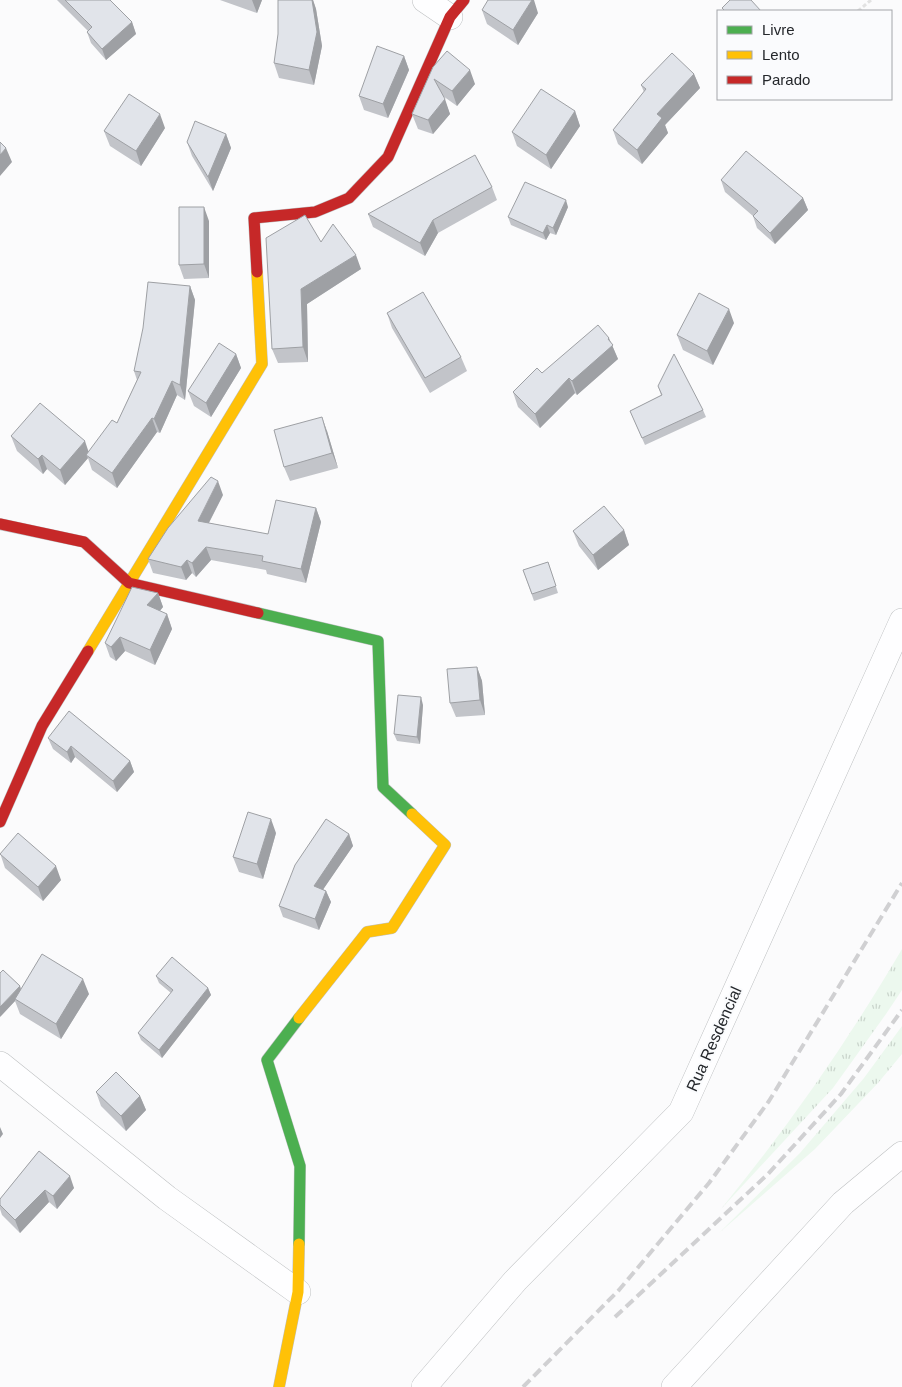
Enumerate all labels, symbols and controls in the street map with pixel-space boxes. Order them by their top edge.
legend [717,10,892,100]
text: Livre [762,21,795,38]
text: Lento [762,46,800,63]
text: Parado [762,71,810,88]
street label: Rua Resdencial [683,984,745,1094]

